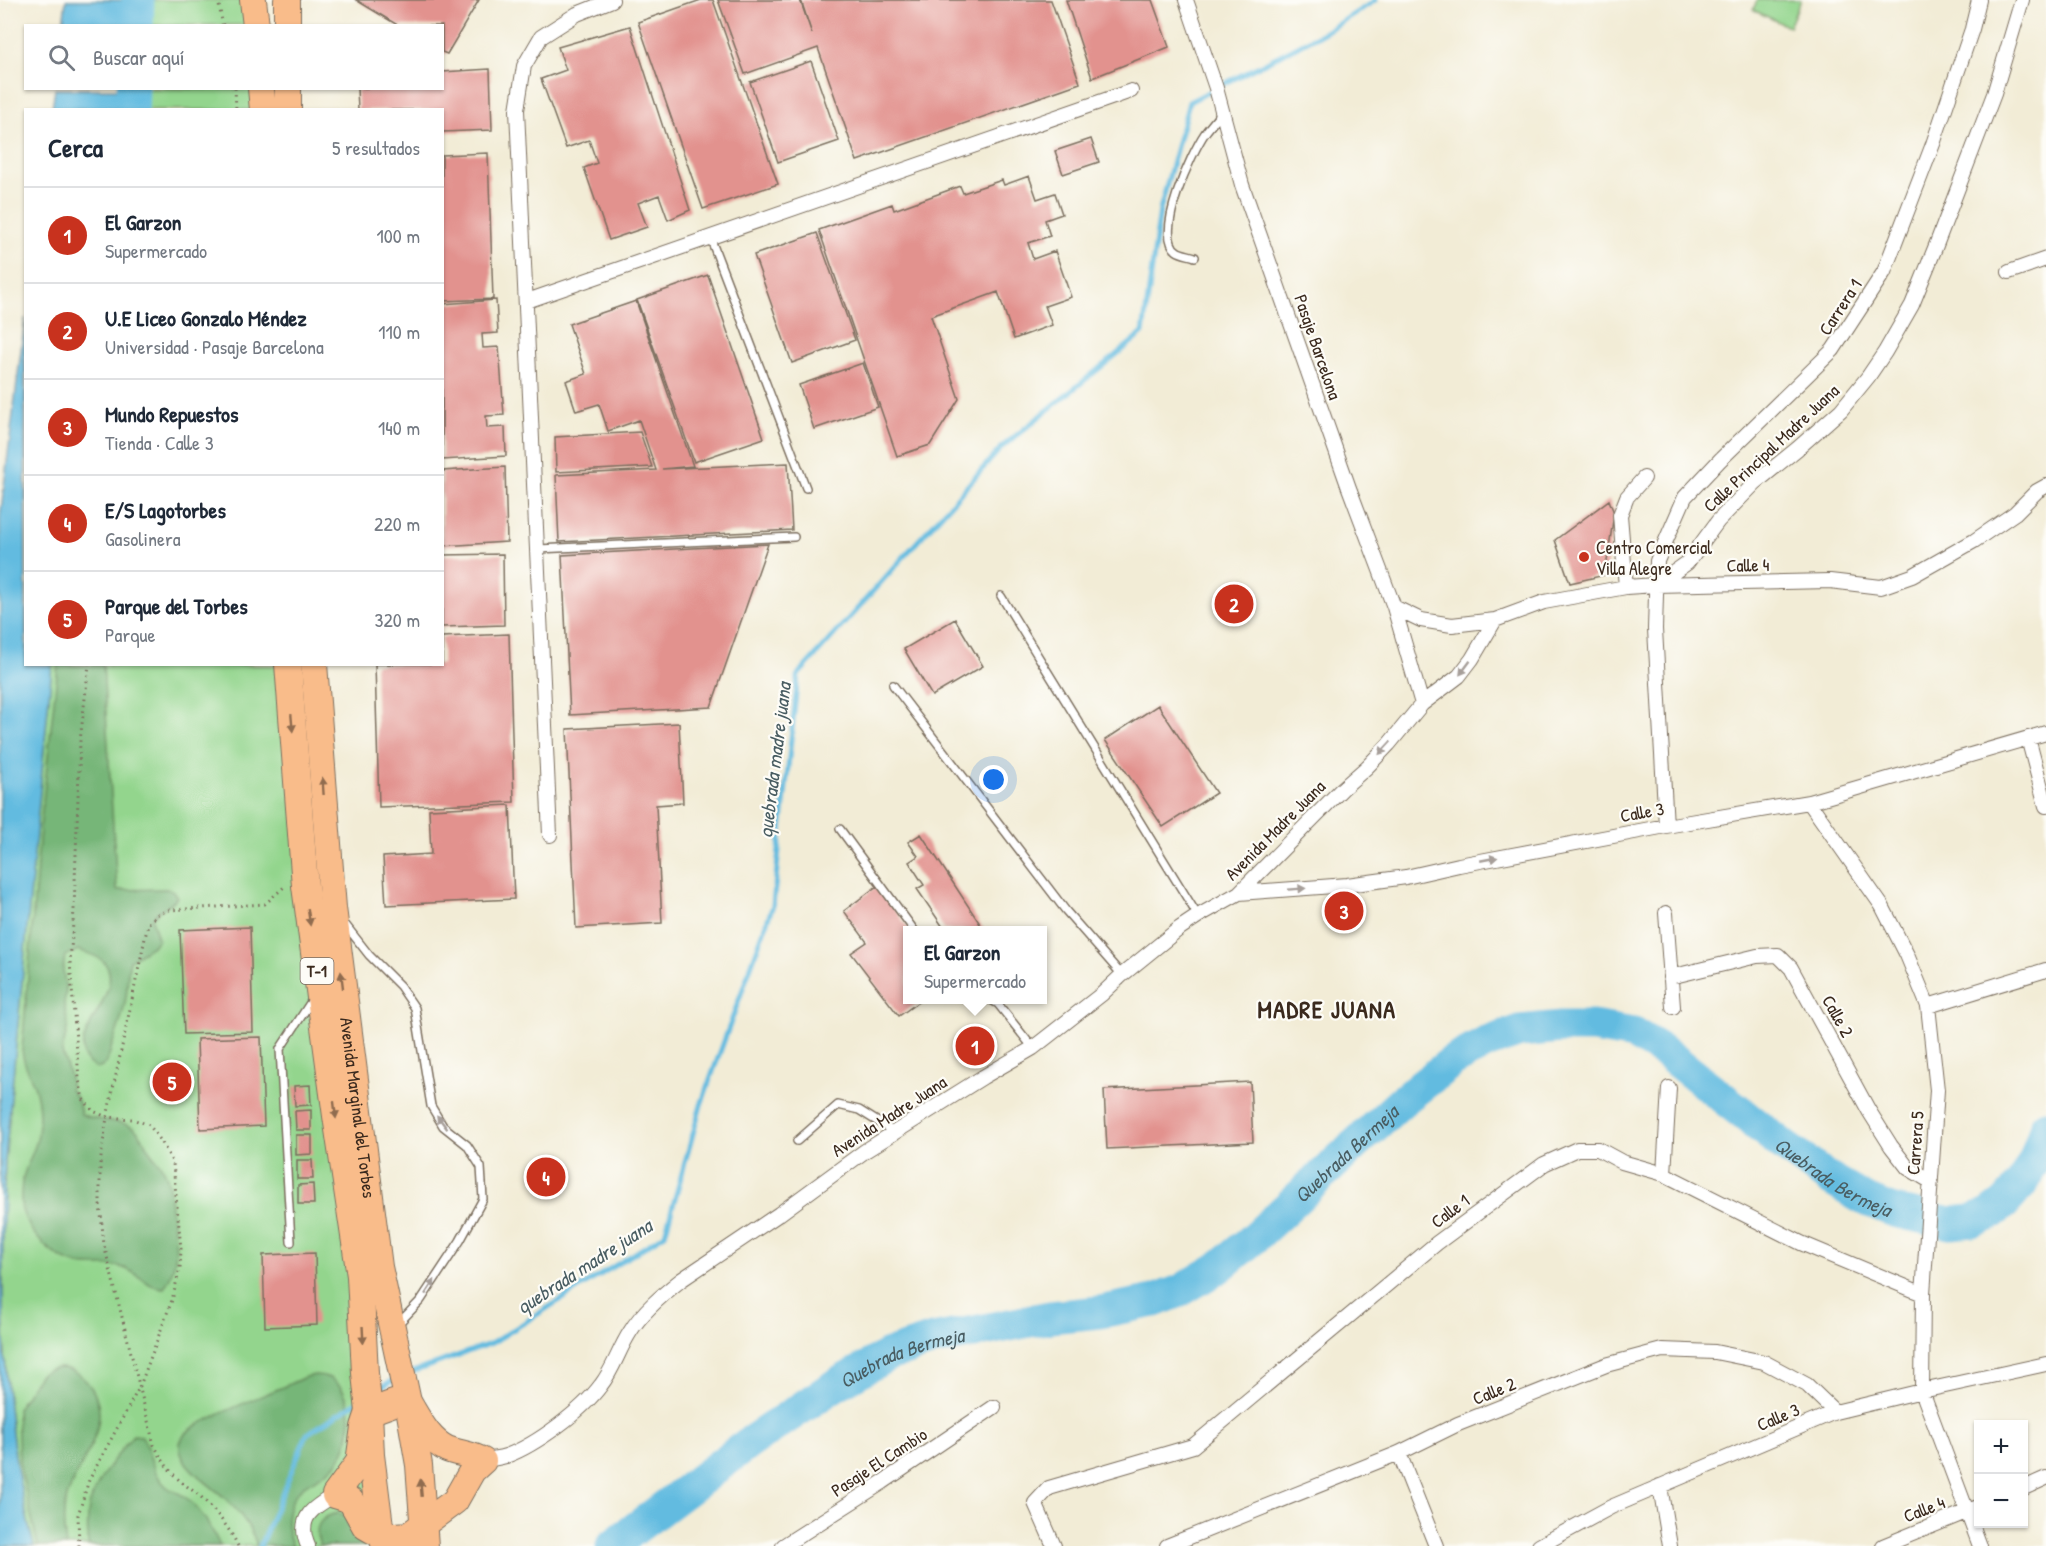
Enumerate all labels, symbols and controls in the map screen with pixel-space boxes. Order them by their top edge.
search box [24,24,444,90]
icon: search [45,41,78,74]
text: Buscar aquí [93,42,185,72]
text: Cerca [48,130,103,165]
text: 5 resultados [332,134,420,161]
text: El Garzon [105,207,182,237]
text: 1 [64,222,71,249]
text: 100 m [377,222,420,249]
text: Supermercado [105,237,207,264]
street label: Carrera 1 [1812,274,1868,340]
street label: Pasaje Barcelona [1288,291,1348,403]
text: U.E Liceo Gonzalo Méndez [105,303,307,333]
text: 2 [63,318,72,345]
text: 110 m [378,318,420,345]
text: Universidad · Pasaje Barcelona [105,333,324,360]
street label: Calle Principal Madre Juana [1698,378,1844,518]
text: Mundo Repuestos [105,399,238,429]
text: 3 [63,414,72,441]
text: 140 m [378,414,420,441]
text: Tienda · Calle 3 [105,429,214,456]
text: E/S Lagotorbes [105,495,226,525]
text: 4 [64,510,71,537]
text: 220 m [374,510,420,537]
text: Gasolinera [105,525,181,552]
place label: Centro Comercial Villa Alegre [1596,535,1712,581]
marker: Centro Comercial Villa Alegre [1577,550,1591,564]
street label: Calle 4 [1726,552,1770,578]
pin: 2 [1214,582,1254,626]
text: Parque del Torbes [105,591,248,621]
text: 5 [63,606,72,633]
text: 320 m [375,606,420,633]
text: Parque [105,621,155,648]
one-way arrow [1459,660,1472,676]
water label: quebrada madre juana [751,679,798,839]
one-way arrow [287,713,297,732]
one-way arrow [1378,741,1392,756]
your location [979,765,1008,794]
street label: Avenida Madre Juana [1219,774,1331,886]
one-way arrow [318,776,327,795]
street label: Calle 3 [1618,796,1666,828]
one-way arrow [1480,854,1499,863]
one-way arrow [1288,884,1307,893]
pin: 3 [1324,888,1364,934]
one-way arrow [305,908,314,927]
popup [903,926,1047,1004]
text: El Garzon [924,937,1000,967]
road number: T-1 [300,958,334,984]
text: Supermercado [924,967,1026,994]
one-way arrow [337,970,347,989]
street label: Calle 2 [1816,991,1860,1042]
district label: MADRE JUANA [1257,993,1397,1025]
street label: Avenida Marginal del Torbes [335,1016,383,1199]
pin: 1 [956,1024,994,1068]
pin: 5 [152,1060,192,1104]
street label: Avenida Madre Juana [827,1069,951,1163]
water label: Quebrada Bermeja [1288,1097,1405,1208]
one-way arrow [331,1101,340,1120]
street label: Carrera 5 [1900,1110,1930,1176]
one-way arrow [436,1114,448,1130]
water label: Quebrada Bermeja [1769,1130,1898,1223]
pin: 4 [526,1154,566,1200]
street label: Calle 1 [1425,1188,1475,1234]
water label: quebrada madre juana [511,1211,659,1321]
one-way arrow [424,1279,436,1295]
water label: Quebrada Bermeja [834,1320,968,1394]
one-way arrow [358,1325,367,1344]
street label: Calle 2 [1469,1371,1520,1411]
street label: Calle 3 [1753,1397,1803,1437]
map controls [1974,1420,2028,1528]
button: + [1974,1420,2028,1474]
street label: Pasaje El Cambio [826,1422,932,1502]
button: − [1974,1474,2028,1528]
one-way arrow [416,1478,426,1497]
street label: Calle 4 [1900,1490,1949,1528]

